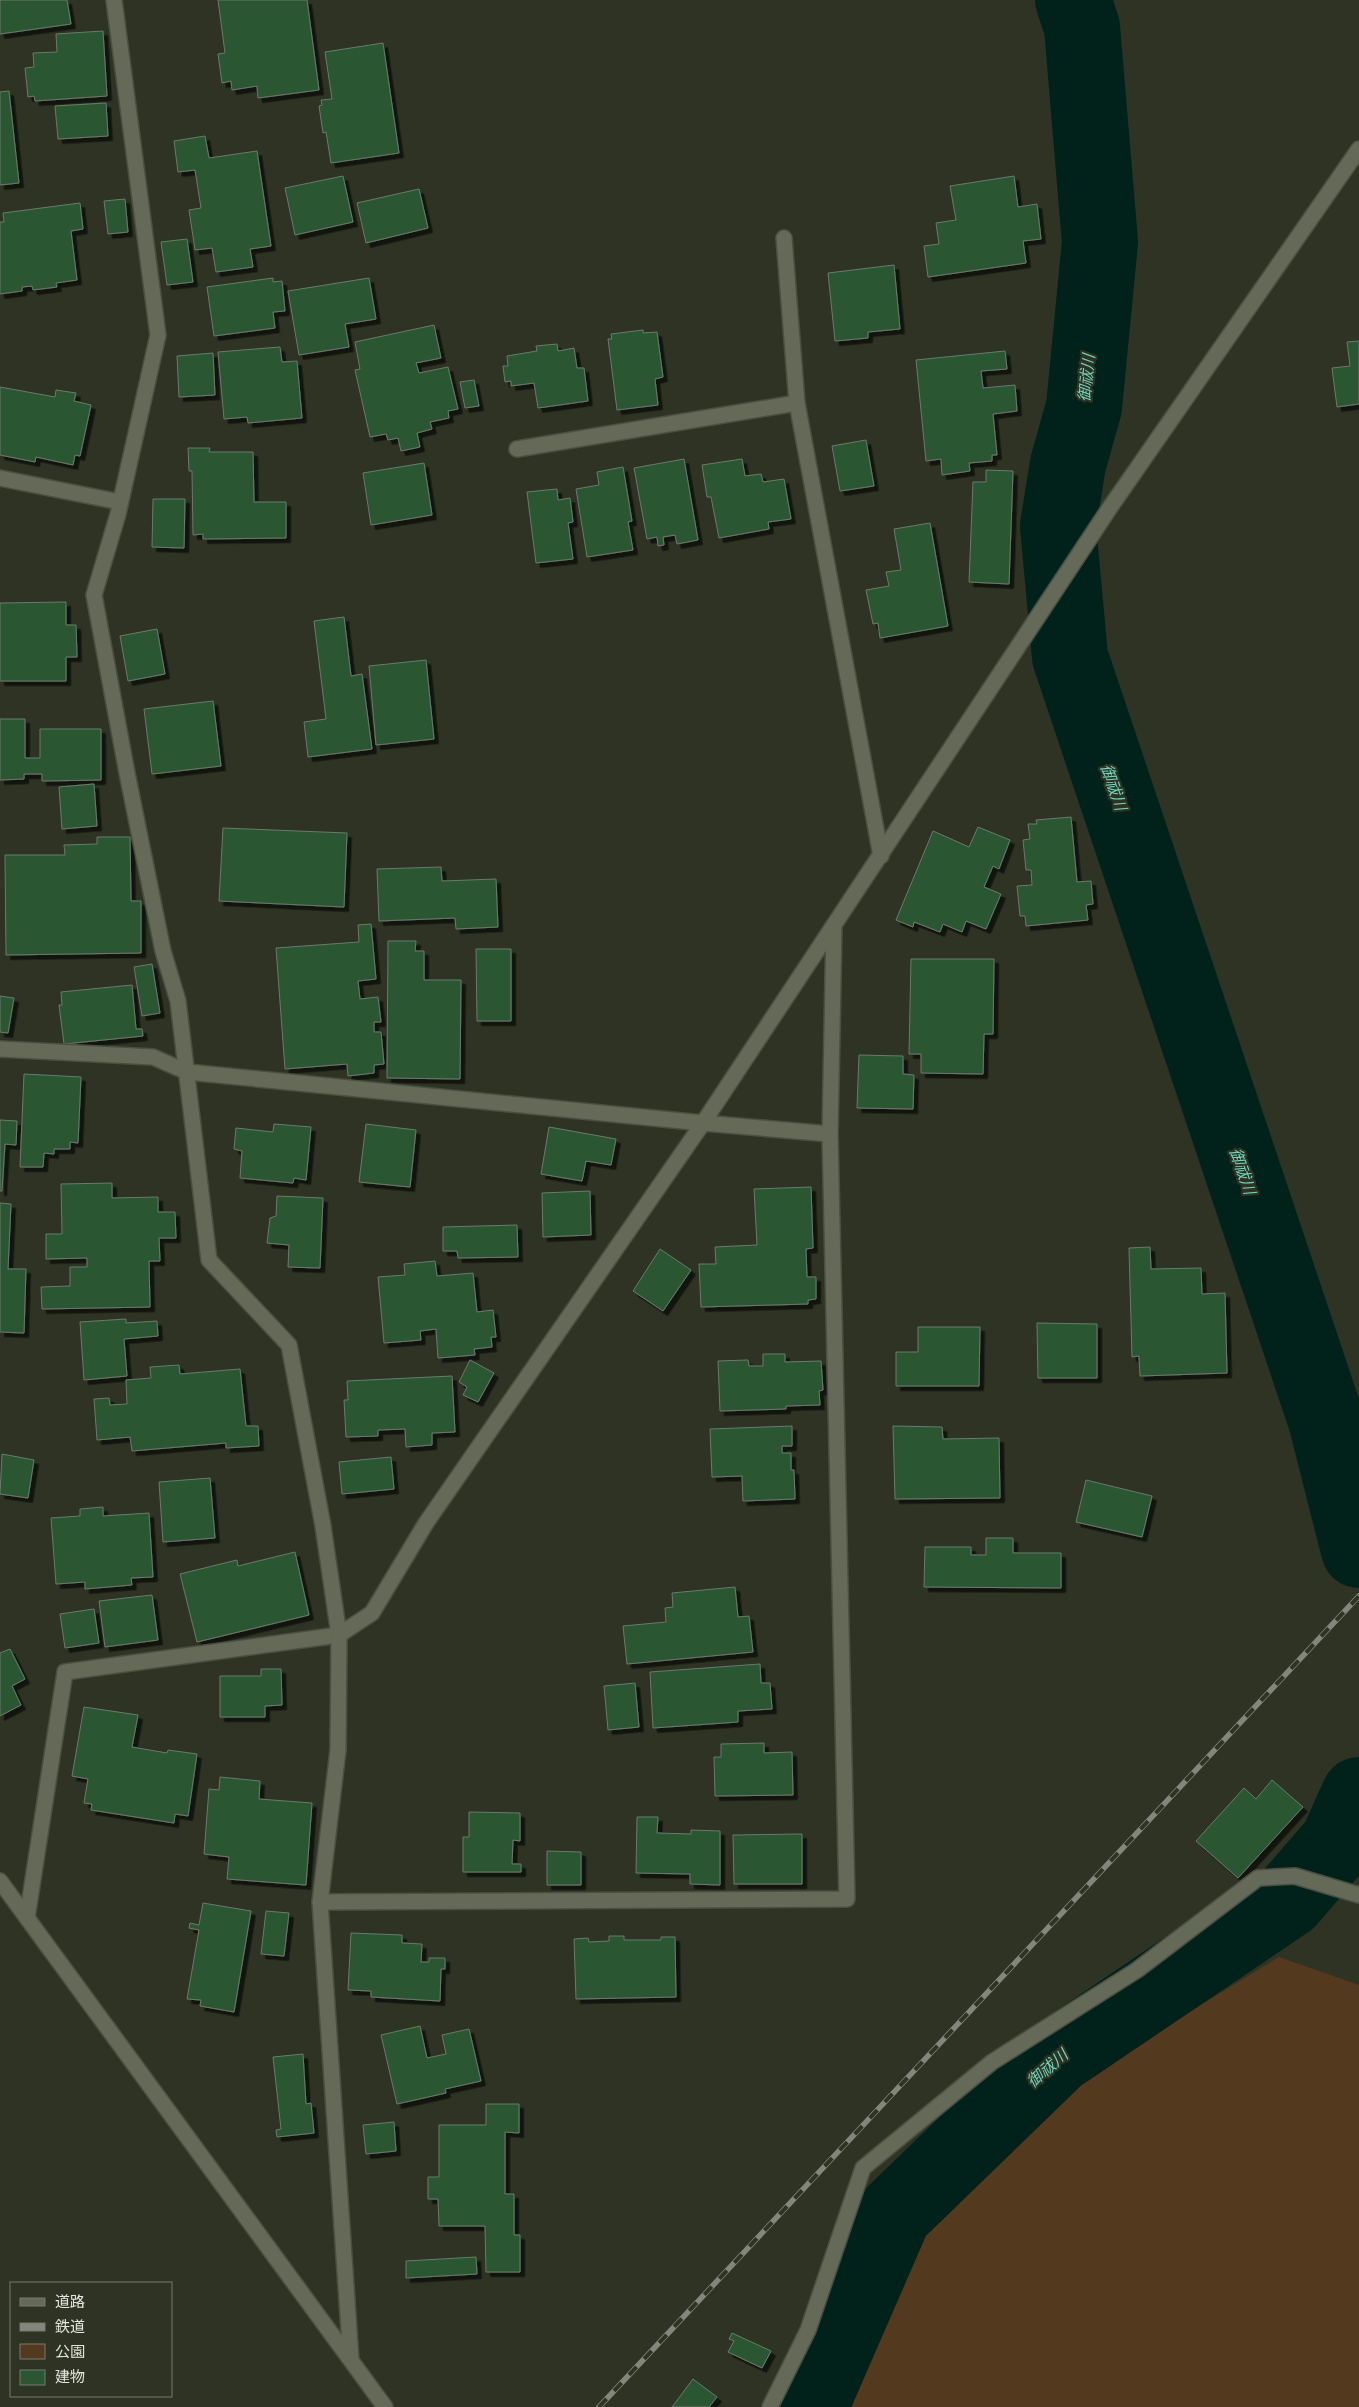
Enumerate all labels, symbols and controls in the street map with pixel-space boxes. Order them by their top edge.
water label: 御祓川 [1076,351,1098,403]
water label: 御祓川 [1098,762,1130,815]
water label: 御祓川 [1227,1146,1259,1199]
water label: 御祓川 [1024,2045,1073,2091]
legend [10,2282,172,2397]
text: 道路 [55,2294,85,2310]
text: 鉄道 [55,2319,85,2335]
text: 公園 [55,2344,85,2360]
text: 建物 [55,2369,85,2385]

